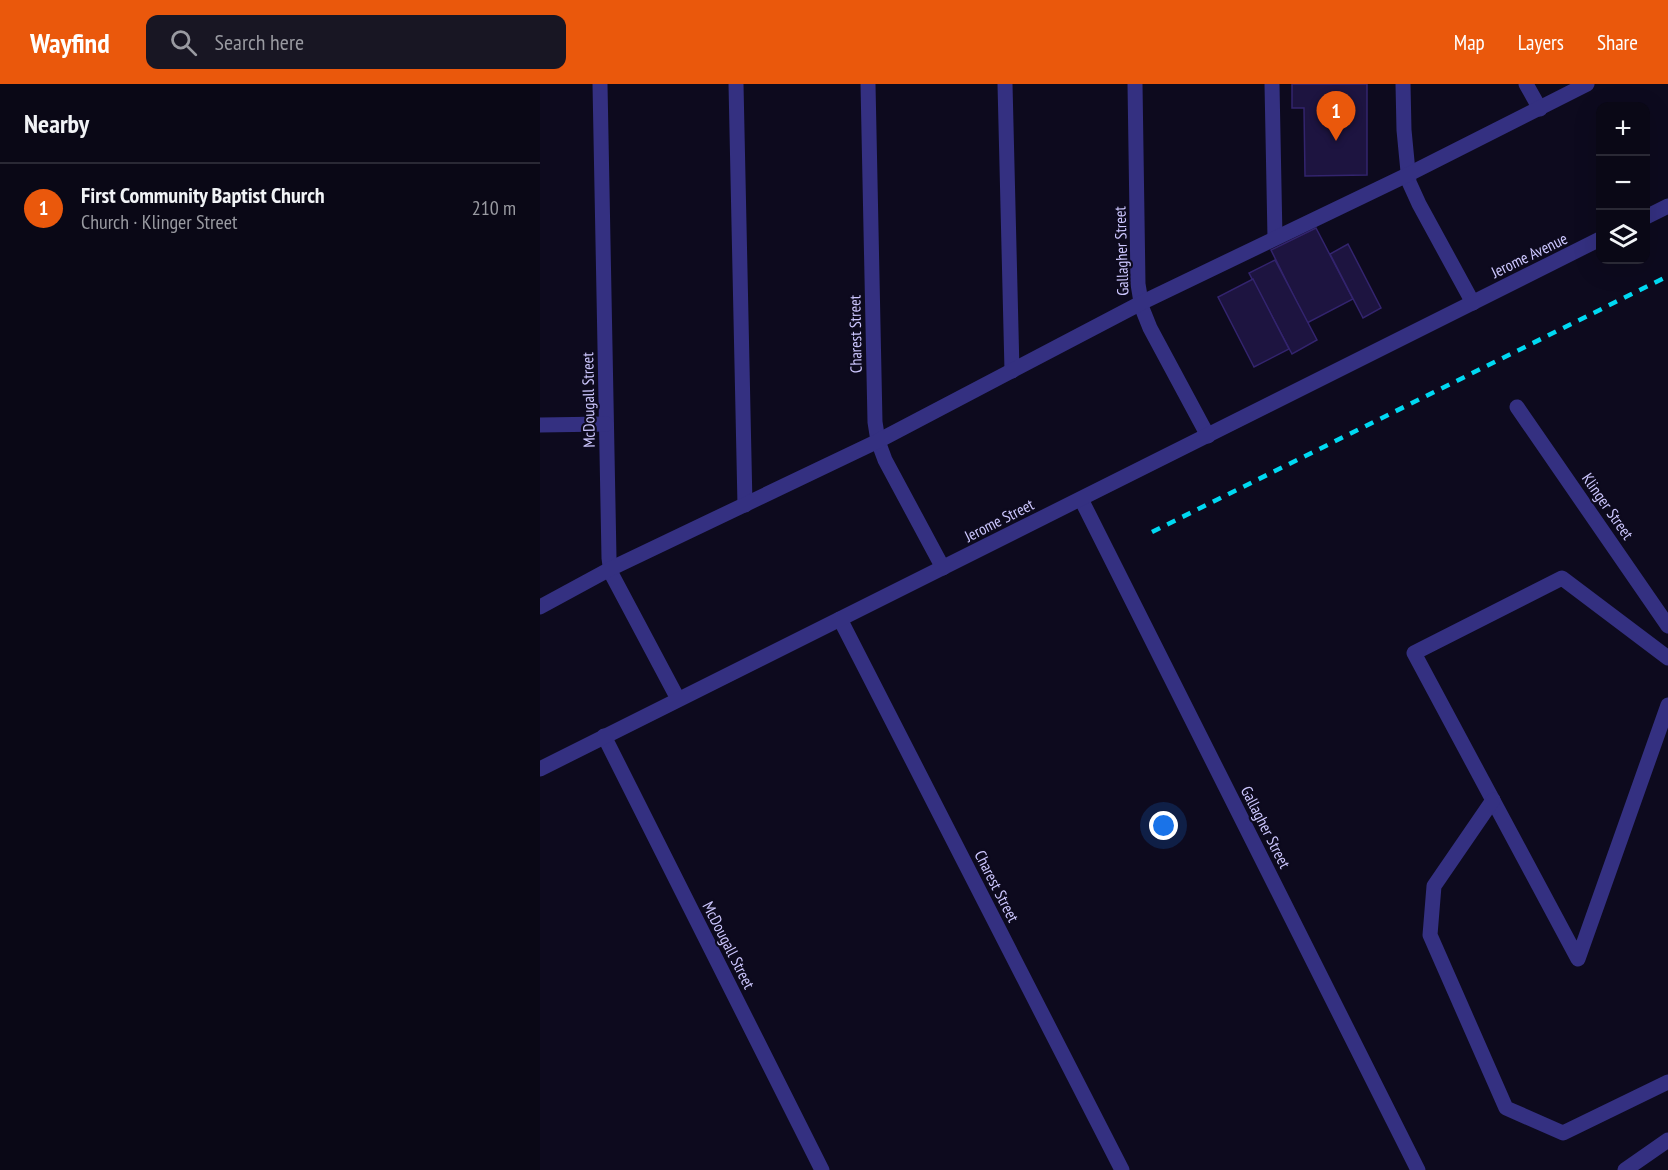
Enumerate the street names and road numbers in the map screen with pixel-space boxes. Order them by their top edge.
street label: Gallagher Street [1109,205,1133,296]
street label: Jerome Avenue [1487,228,1570,282]
street label: Charest Street [844,294,866,373]
street label: McDougall Street [577,352,599,448]
street label: Klinger Street [1578,469,1638,544]
street label: Jerome Street [960,494,1038,546]
street label: Gallagher Street [1237,783,1296,872]
street label: Charest Street [970,847,1024,926]
street label: McDougall Street [698,898,760,993]

